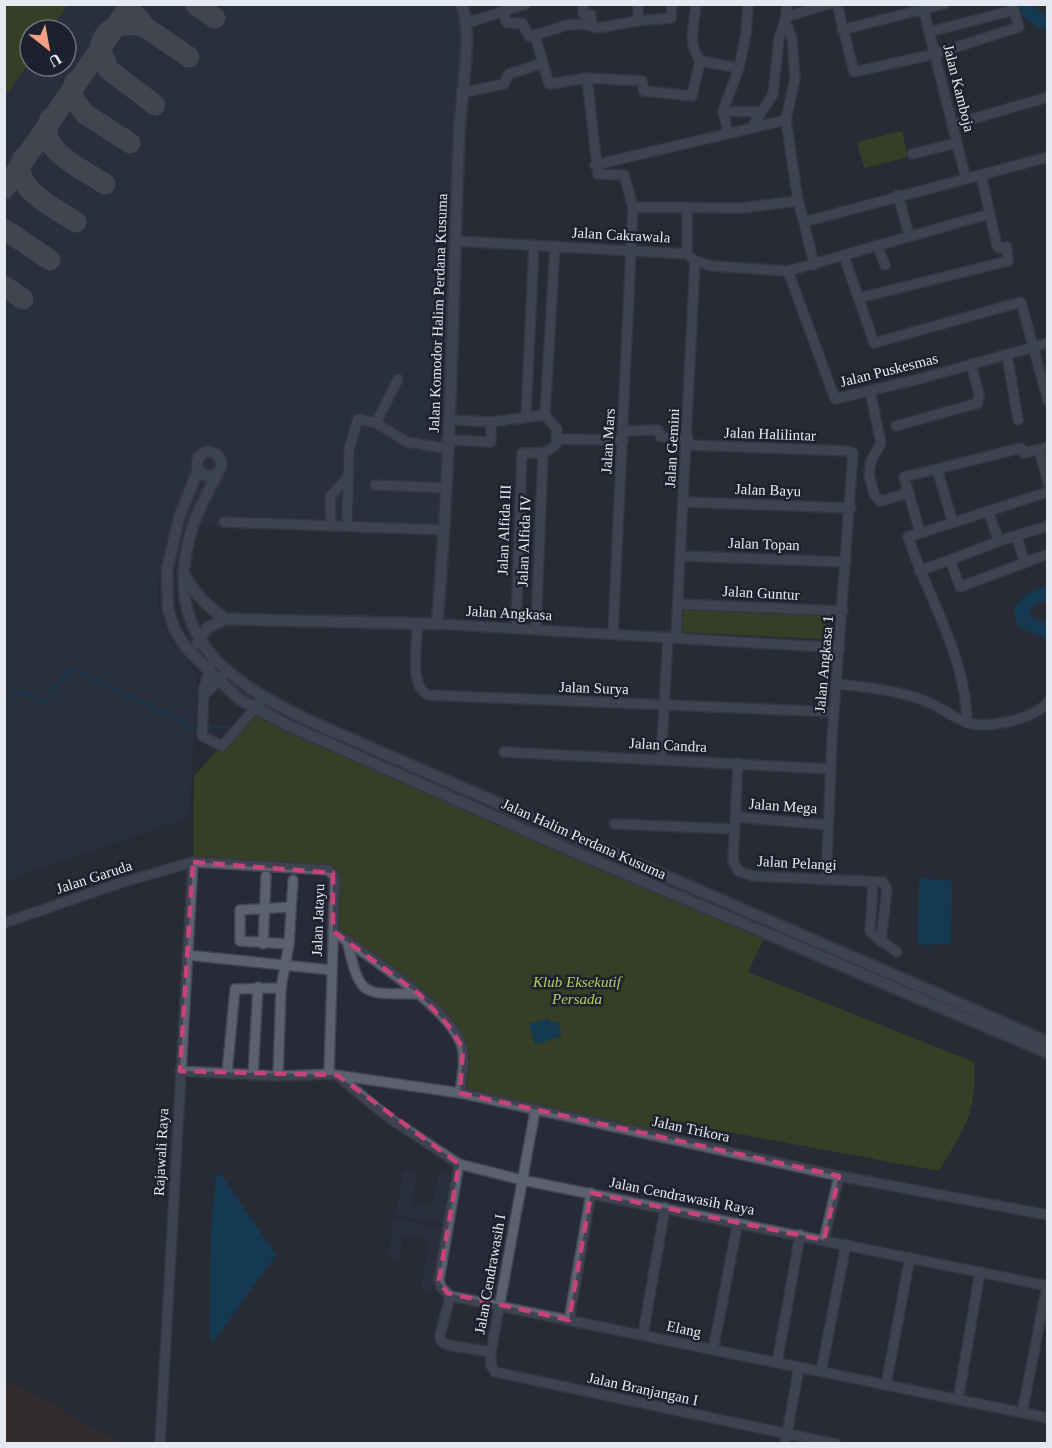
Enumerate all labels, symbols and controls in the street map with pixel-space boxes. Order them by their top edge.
north arrow [18,18,78,78]
street label: Jalan Kamboja [940,43,978,134]
text: U [46,50,65,71]
street label: Jalan Komodor Halim Perdana Kusuma [426,193,450,433]
street label: Jalan Cakrawala [571,224,671,246]
street label: Jalan Puskesmas [838,350,940,390]
street label: Jalan Mars [598,408,618,474]
street label: Jalan Gemini [662,408,682,488]
street label: Jalan Halilintar [724,424,816,444]
street label: Jalan Bayu [735,481,802,499]
street label: Jalan Alfida III [494,484,514,576]
street label: Jalan Alfida IV [514,495,534,587]
street label: Jalan Topan [728,535,801,553]
street label: Jalan Guntur [722,583,800,603]
street label: Jalan Angkasa [466,603,553,623]
street label: Jalan Angkasa 1 [812,615,836,713]
street label: Jalan Surya [559,679,629,697]
street label: Jalan Candra [629,735,708,755]
street label: Jalan Halim Perdana Kusuma [499,796,669,883]
street label: Jalan Mega [748,796,818,816]
street label: Jalan Pelangi [757,853,837,873]
street label: Jalan Garuda [54,857,134,897]
street label: Jalan Jatayu [309,883,327,957]
park label: Klub Eksekutif Persada [532,974,623,1007]
street label: Rajawali Raya [151,1107,171,1196]
street label: Jalan Trikora [651,1113,732,1145]
street label: Jalan Cendrawasih Raya [608,1174,756,1218]
street label: Jalan Cendrawasih I [472,1213,508,1335]
street label: Elang [665,1318,703,1341]
street label: Jalan Branjangan I [586,1369,700,1409]

